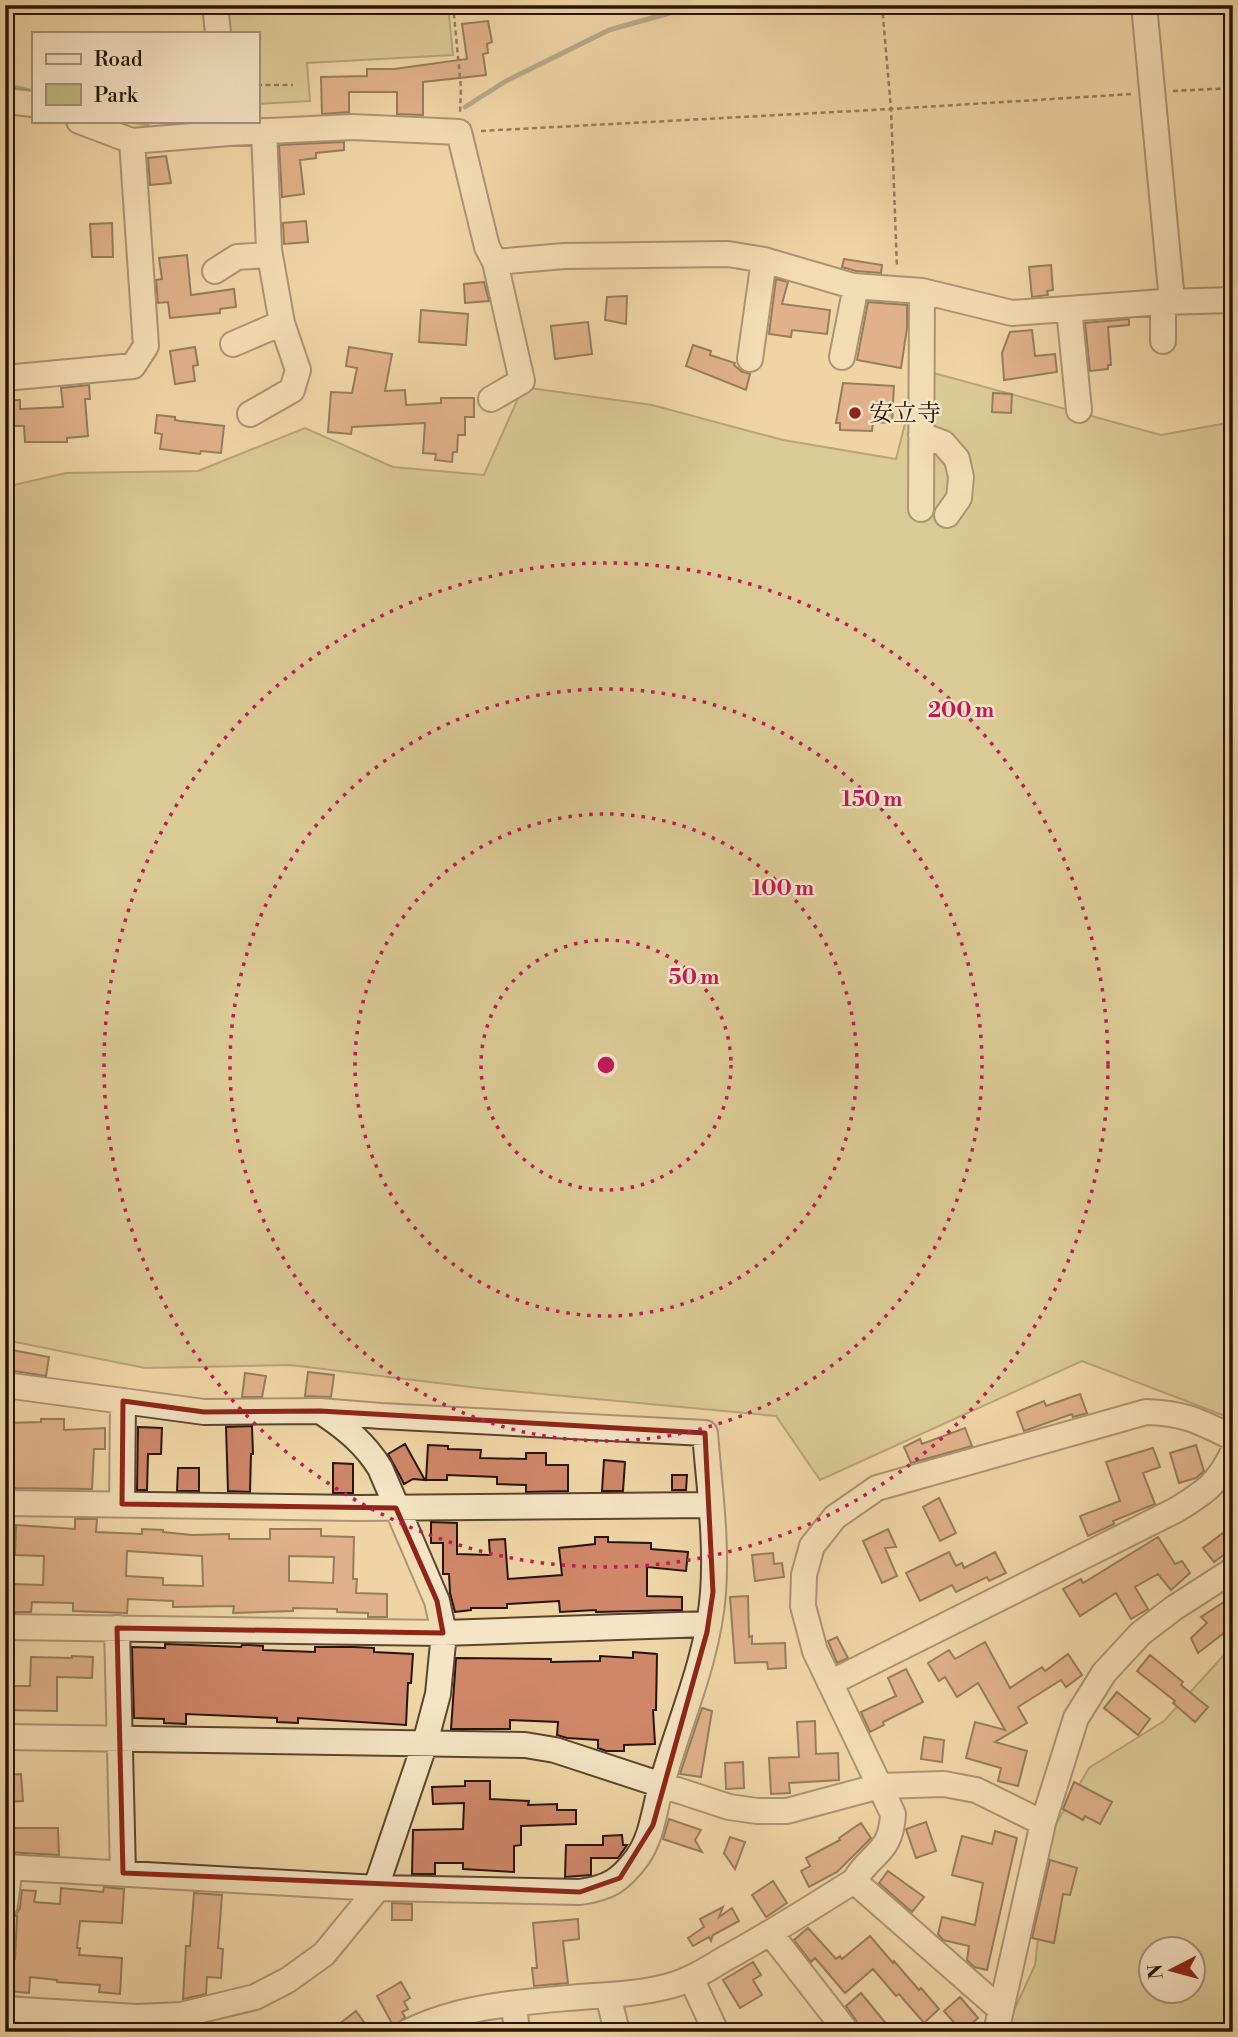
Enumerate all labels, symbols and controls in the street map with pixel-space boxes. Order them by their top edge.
legend [32,32,259,122]
text: Road [94,47,143,73]
text: Park [94,83,139,109]
place label: 安立寺 [869,399,941,429]
marker: 安立寺 [847,405,863,421]
text: 200 m [928,698,994,724]
text: 150 m [842,787,902,813]
text: 100 m [752,876,814,902]
text: 50 m [669,965,719,991]
centre of rings [594,1053,618,1077]
north arrow [1136,1936,1206,2006]
text: N [1143,1963,1169,1980]

